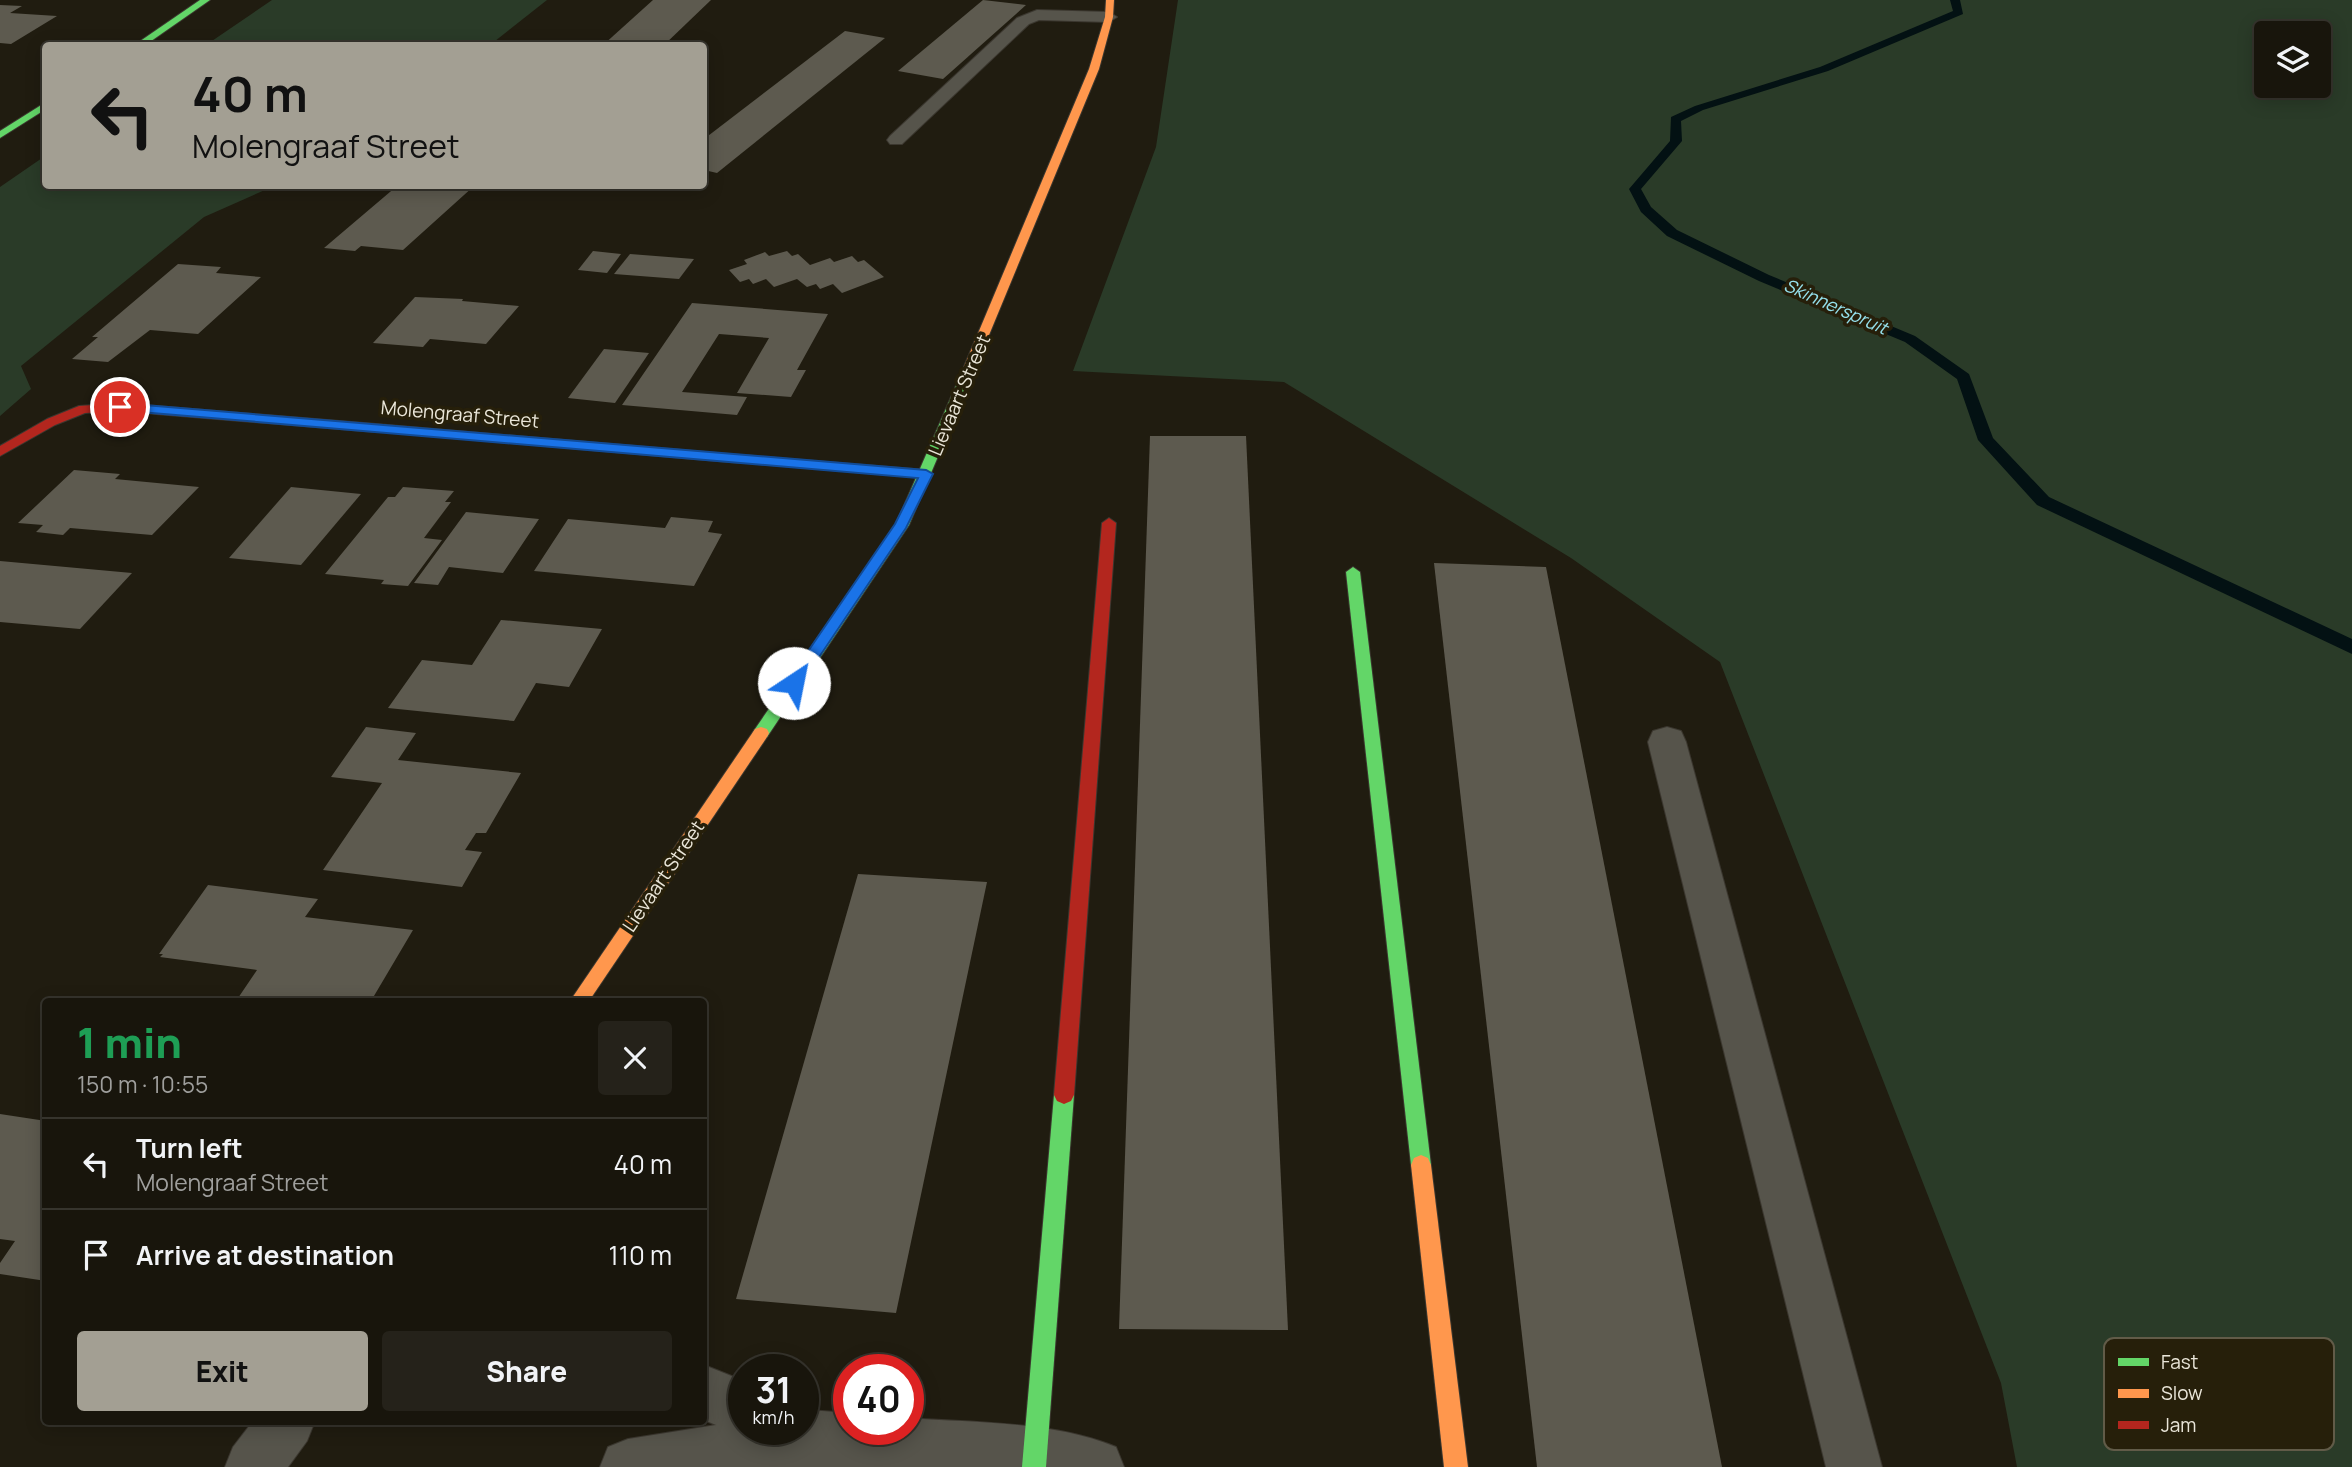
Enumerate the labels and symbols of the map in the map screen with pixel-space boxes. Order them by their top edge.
water label: Skinnerspruit [1780,272,1893,340]
street label: Lievaart Street [922,330,996,460]
pin [90,377,150,437]
street label: Molengraaf Street [380,394,540,434]
position arrow [757,646,831,720]
street label: Lievaart Street [616,815,710,937]
legend [2104,1338,2334,1450]
text: Fast [2161,1349,2198,1375]
speed limit sign: 40 [833,1354,924,1445]
text: Slow [2161,1380,2203,1406]
text: Jam [2161,1412,2196,1438]

